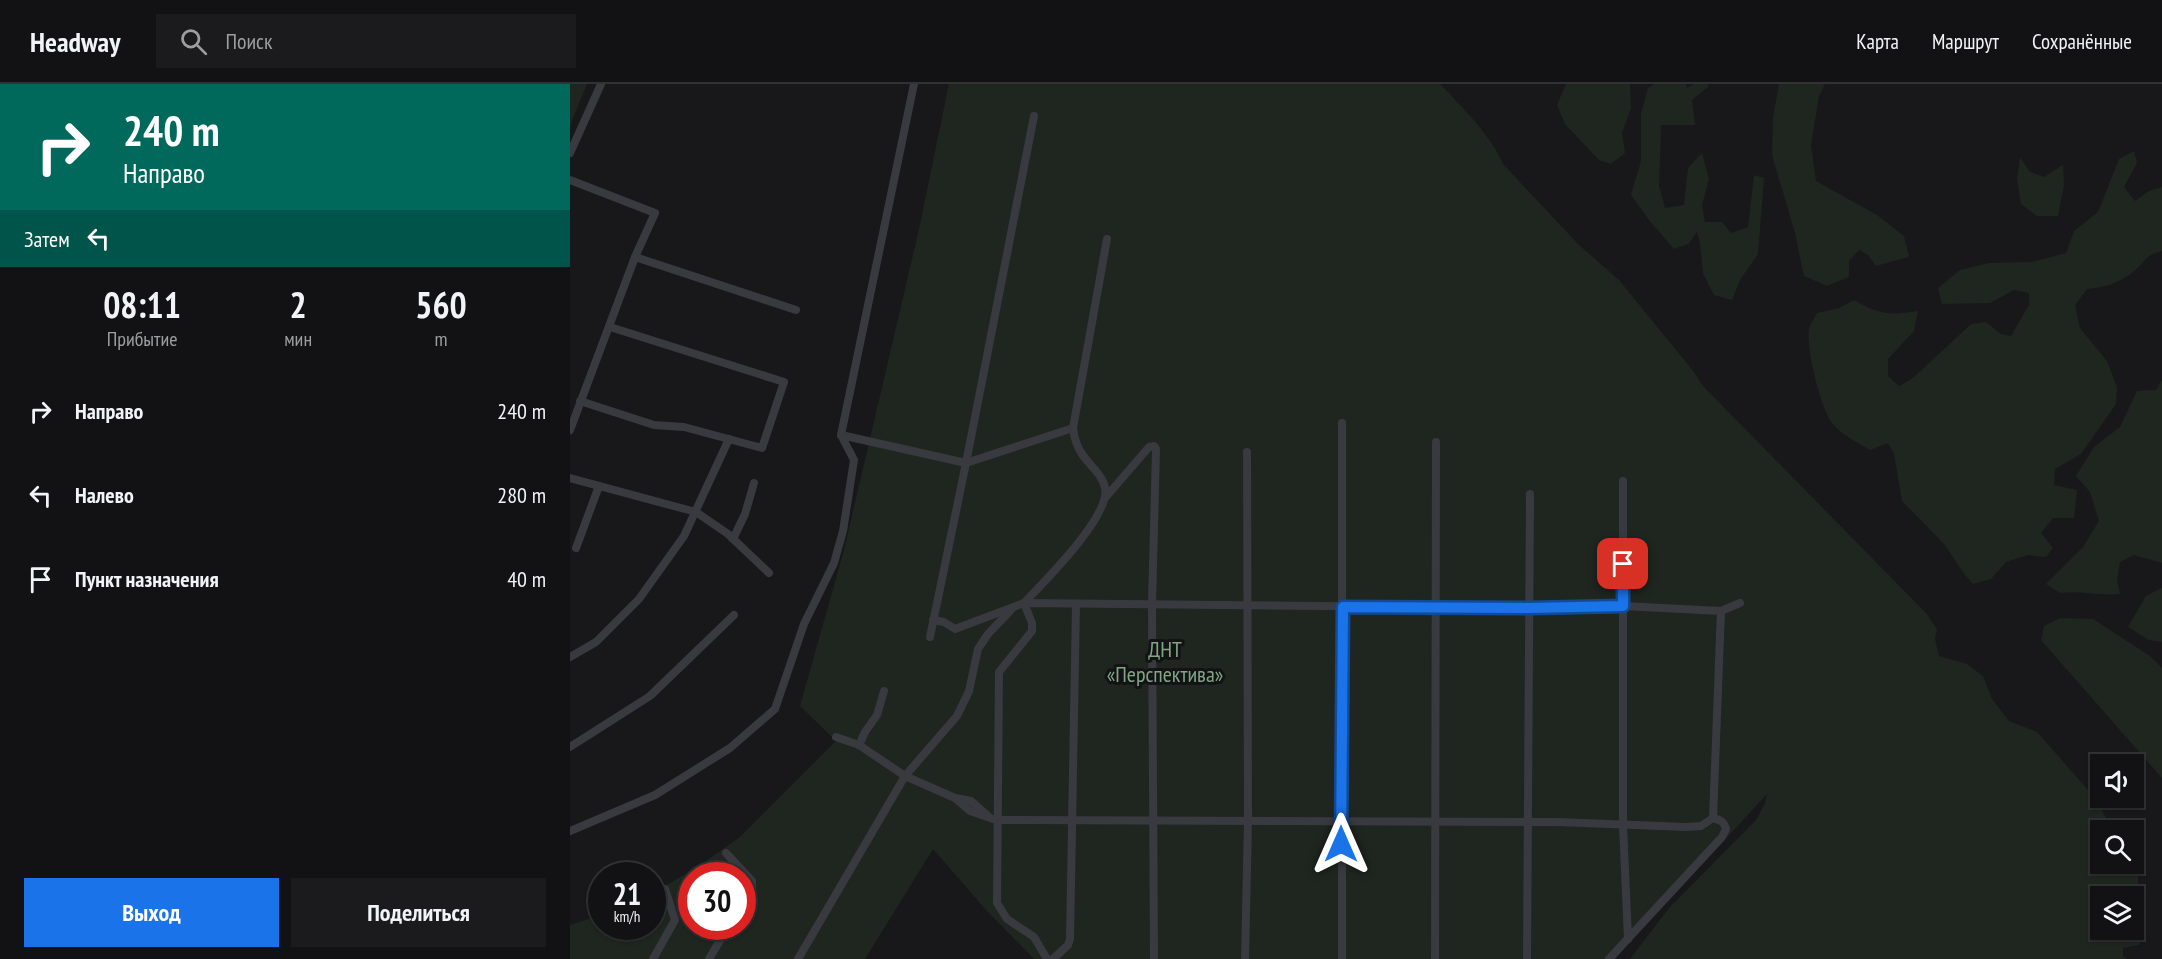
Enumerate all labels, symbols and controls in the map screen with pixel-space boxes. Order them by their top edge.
search box [156,14,576,68]
text: Headway [30,23,120,60]
icon: search [177,25,210,58]
text: Поиск [225,27,272,55]
text: Карта [1856,28,1899,55]
text: Маршрут [1932,28,1999,55]
text: Сохранённые [2032,28,2132,55]
text: 240 m [123,103,220,158]
icon: right [24,108,102,186]
text: Направо [123,156,205,190]
icon: left [82,222,115,255]
text: Затем [24,225,70,253]
text: 08:11 [103,281,181,328]
text: 2 [290,281,307,328]
text: 560 [415,281,467,328]
text: Прибытие [107,326,178,352]
text: мин [284,326,312,352]
text: m [435,326,448,352]
icon: right [24,395,57,428]
text: Направо [75,397,143,425]
text: 240 m [497,397,546,425]
icon: left [24,479,57,512]
text: Налево [75,481,134,509]
text: 280 m [497,481,546,509]
pin [1597,538,1648,589]
icon: arrive [1606,547,1639,580]
icon: arrive [24,563,57,596]
text: Пункт назначения [75,565,219,593]
text: 40 m [507,565,546,593]
park label: ДНТ «Перспектива» [1107,635,1223,688]
map controls [2090,754,2144,940]
button: sound [2090,754,2144,808]
position arrow [1309,812,1373,876]
button: search [2090,820,2144,874]
speed limit sign: 30 [678,862,756,940]
text: 21 [613,874,641,913]
button: Выход [24,878,279,947]
button: Поделиться [291,878,546,947]
button: layers [2090,886,2144,940]
text: km/h [614,907,640,926]

